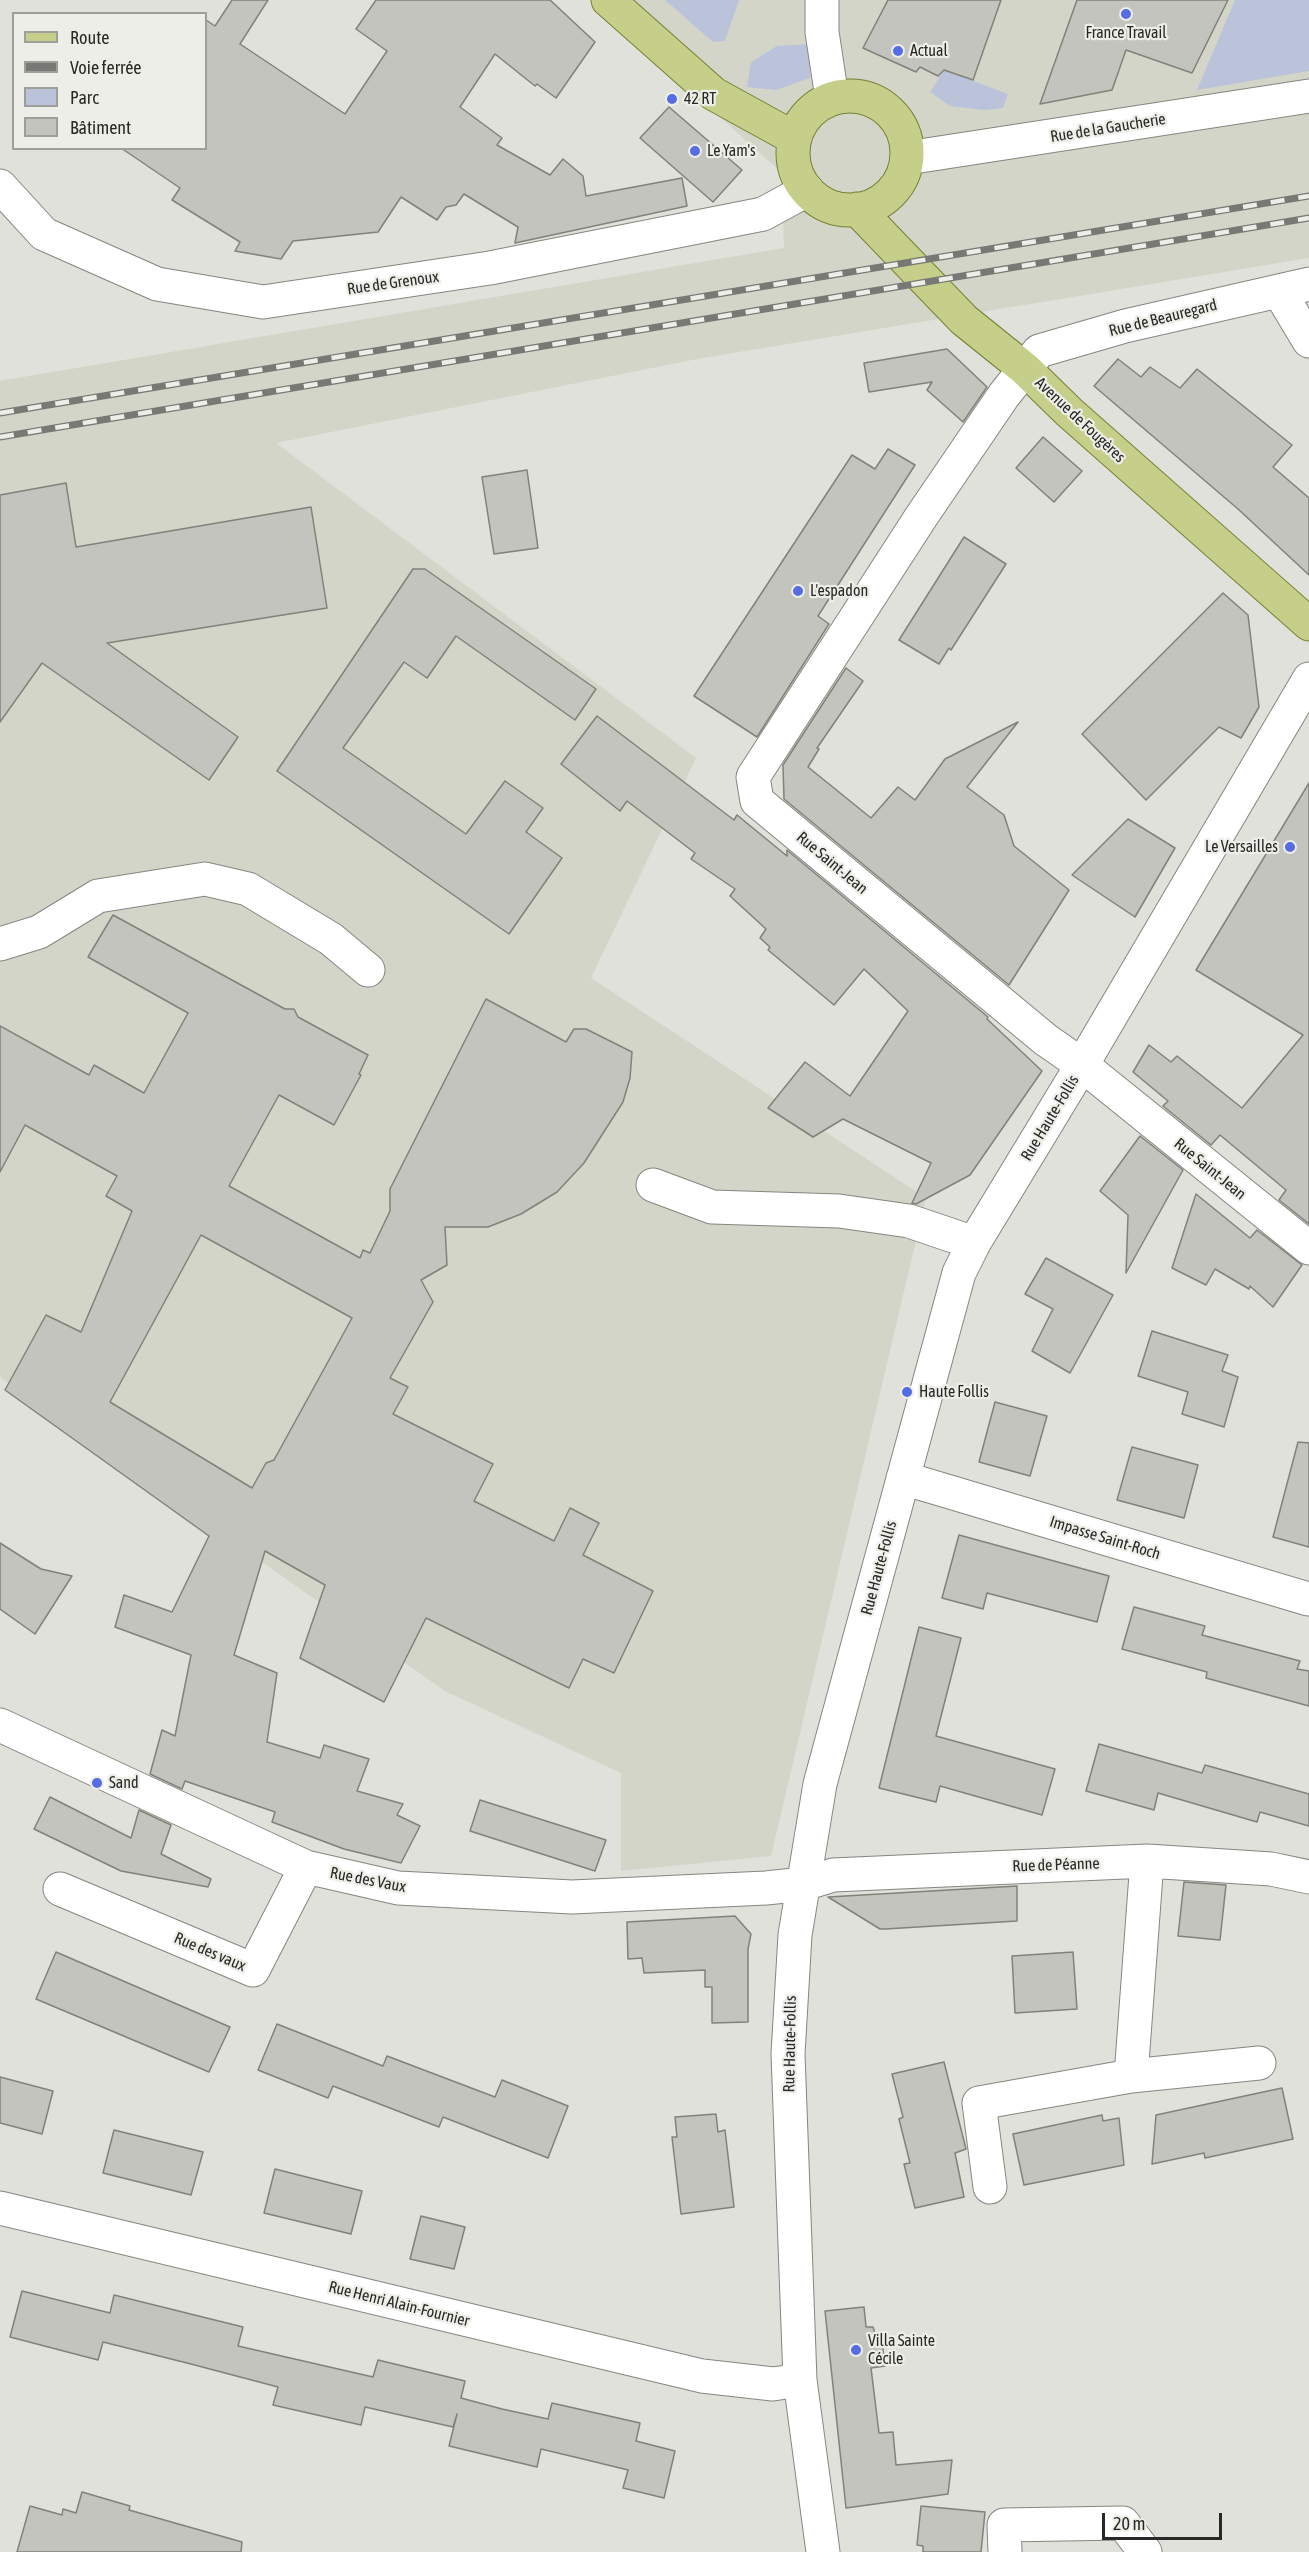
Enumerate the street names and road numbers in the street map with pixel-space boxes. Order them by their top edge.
street label: Rue de la Gaucherie [1049,109,1167,147]
street label: Rue de Grenoux [346,267,440,299]
street label: Rue de Beauregard [1107,295,1219,341]
street label: Avenue de Fougères [1031,373,1129,467]
street label: Rue Saint-Jean [793,828,871,898]
street label: Rue Haute-Follis [1017,1072,1083,1164]
street label: Rue Saint-Jean [1170,1134,1250,1204]
street label: Impasse Saint-Roch [1047,1512,1163,1564]
street label: Rue Haute-Follis [857,1519,901,1617]
street label: Rue de Péanne [1012,1854,1100,1876]
street label: Rue des Vaux [328,1863,408,1897]
street label: Rue des vaux [171,1928,249,1976]
street label: Rue Haute-Follis [780,1995,800,2093]
street label: Rue Henri Alain-Fournier [327,2277,471,2331]

